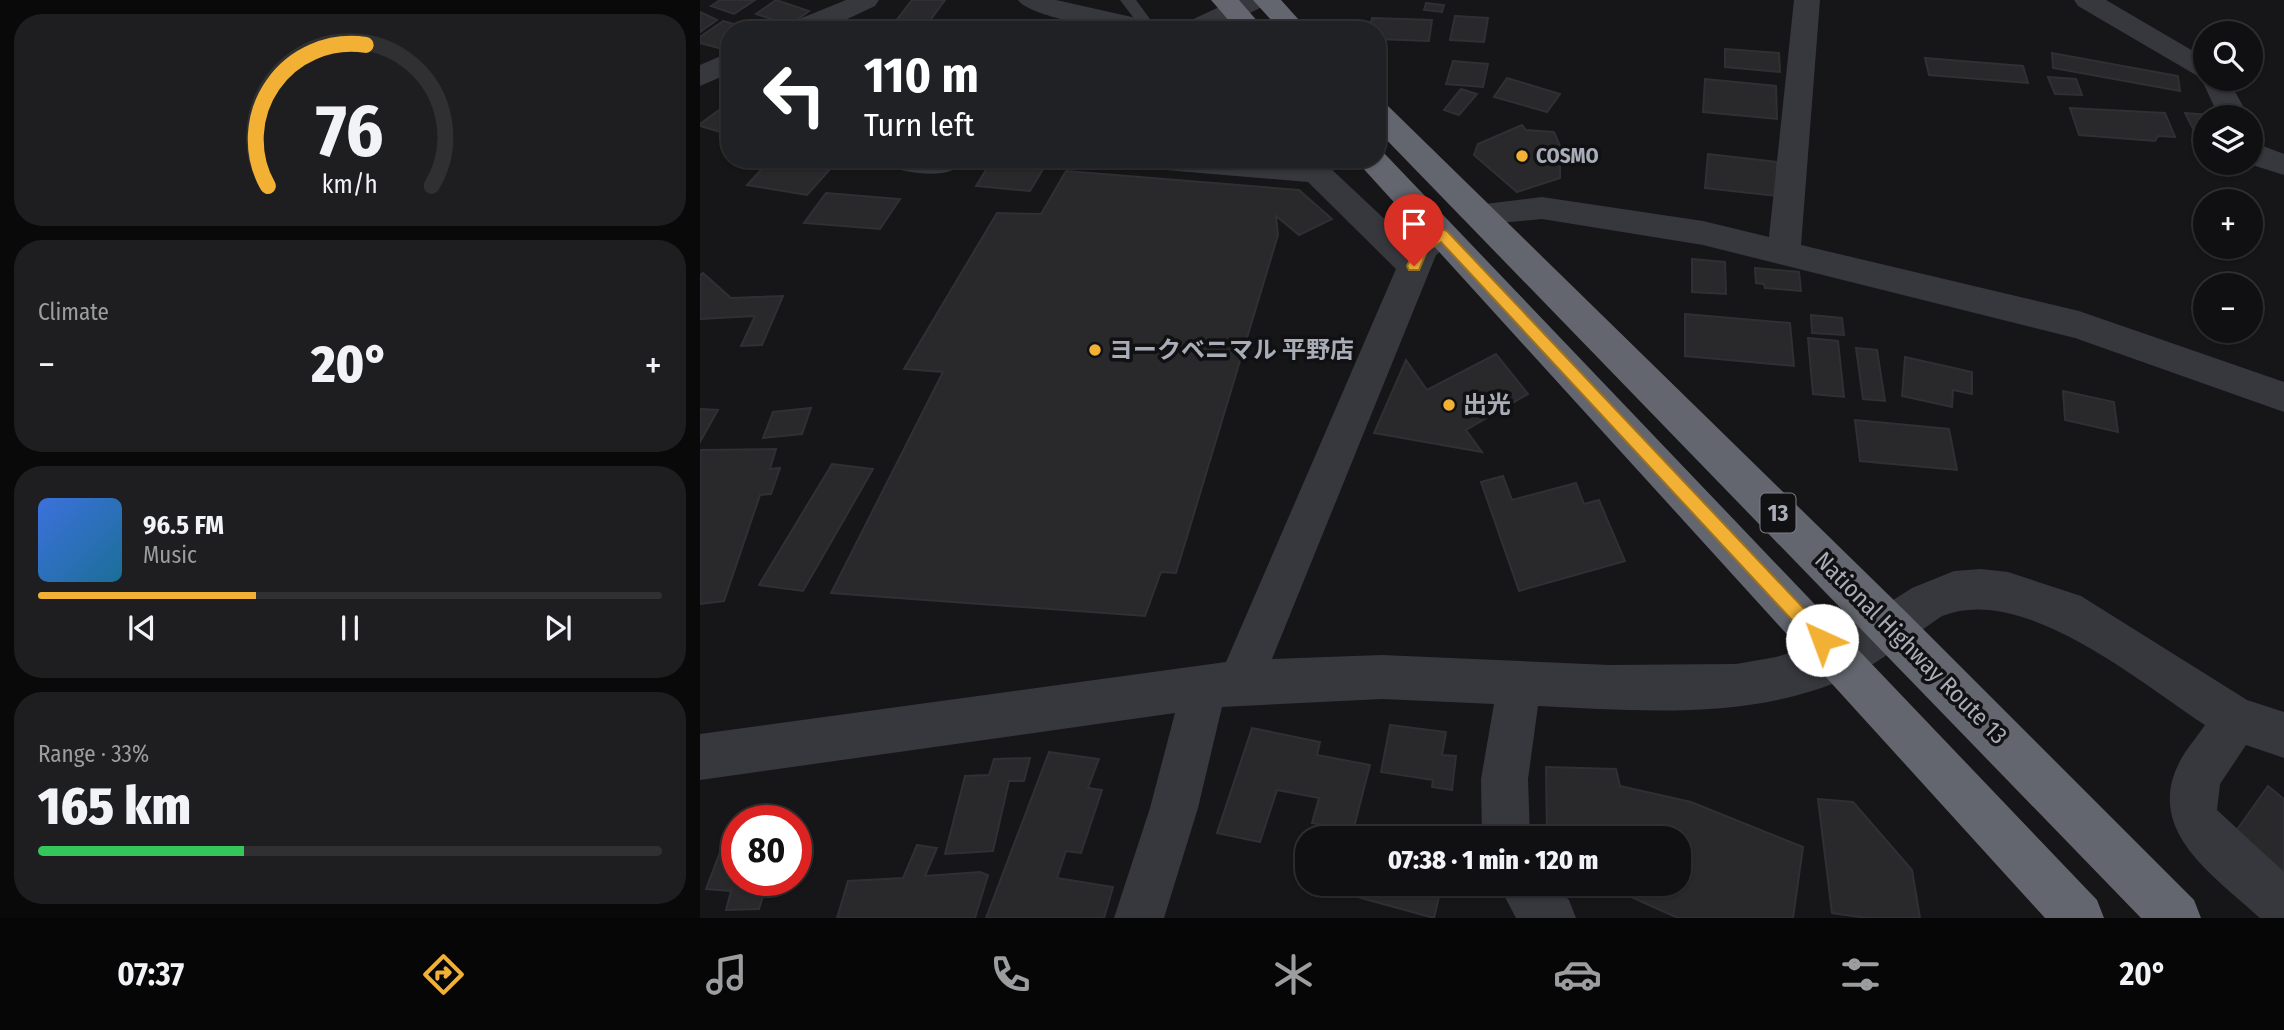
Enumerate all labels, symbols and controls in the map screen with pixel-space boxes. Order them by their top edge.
map controls [2193,21,2263,343]
button: search [2193,21,2263,91]
text: 110 m [864,46,979,105]
icon: left [749,49,840,140]
text: 76 [316,88,384,175]
button: layers [2193,105,2263,175]
text: Turn left [864,106,974,144]
place label: COSMO [1536,143,1599,169]
marker: COSMO [1514,148,1530,164]
text: km/h [322,170,378,200]
button: + [2193,189,2263,259]
pin [1384,194,1444,266]
icon: arrive [1395,205,1433,243]
button: − [2193,273,2263,343]
text: Climate [38,298,109,326]
text: 20° [311,333,389,396]
place label: ヨークベニマル 平野店 [1109,336,1354,364]
text: − [38,342,55,388]
text: + [645,342,662,388]
marker: ヨークベニマル 平野店 [1087,342,1103,358]
place label: 出光 [1463,391,1511,419]
marker: 出光 [1441,397,1457,413]
road number: 13 [1760,494,1796,533]
text: 96.5 FM [143,510,224,541]
text: Music [143,541,197,569]
street label: National Highway Route 13 [1809,546,2013,750]
position arrow [1785,603,1859,677]
icon: previous [123,609,161,647]
icon: pause [331,609,369,647]
icon: next [539,609,577,647]
text: Range · 33% [38,740,149,768]
text: 165 km [38,775,191,838]
speed limit sign: 80 [721,805,812,896]
text: 07:38 · 1 min · 120 m [1388,845,1598,876]
icon: directions [419,950,468,999]
icon: music [702,950,751,999]
icon: phone [986,950,1035,999]
icon: climate [1269,950,1318,999]
icon: car [1553,950,1602,999]
icon: filters [1836,950,1885,999]
text: 07:37 [117,955,184,993]
text: 20° [2120,955,2167,993]

